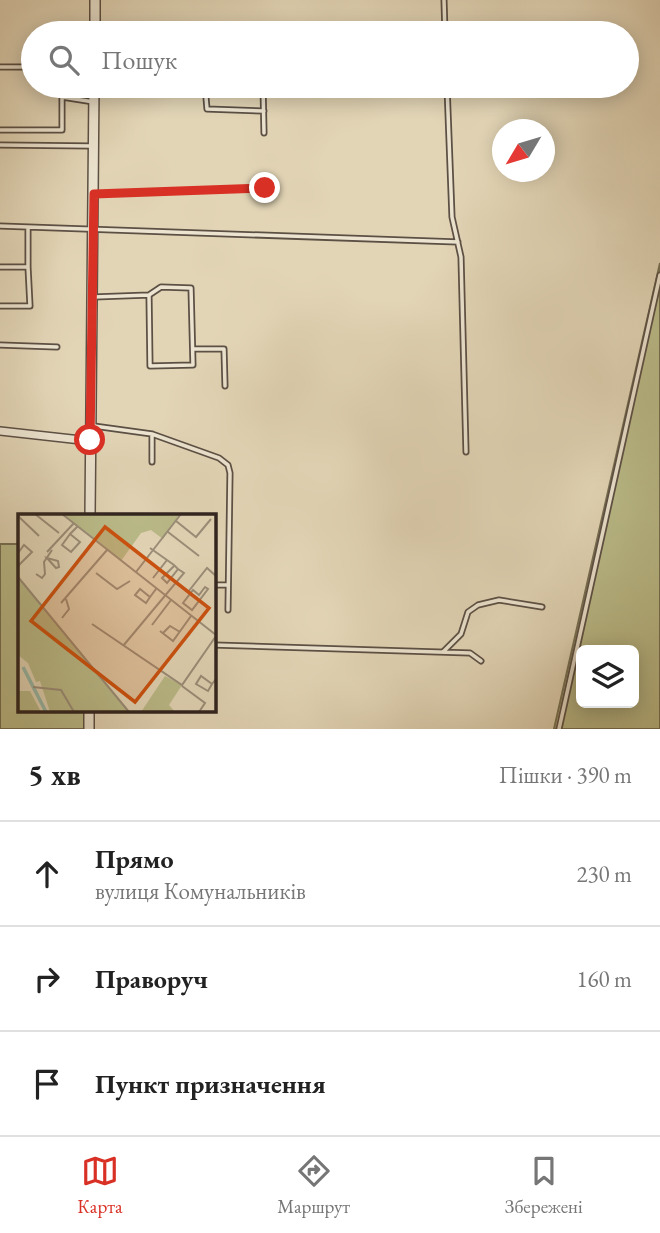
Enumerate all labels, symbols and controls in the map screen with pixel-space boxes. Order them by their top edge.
search box [21,21,639,98]
icon: search [45,41,83,79]
text: Пошук [101,43,177,77]
north arrow [492,119,555,182]
route end [249,172,280,203]
route start [74,424,105,455]
inset map [18,514,215,712]
map controls [576,645,639,708]
button: layers [576,645,639,708]
text: 5 хв [28,755,81,794]
text: Пішки · 390 m [499,760,632,790]
text: Прямо [95,842,174,876]
icon: ahead [28,855,66,893]
text: 230 m [576,859,632,889]
text: вулиця Комунальників [95,876,306,906]
icon: right [28,960,66,998]
text: Праворуч [95,962,208,996]
text: 160 m [576,964,632,994]
icon: arrive [28,1065,66,1103]
text: Пункт призначення [95,1067,326,1101]
tab: Карта [77,1152,123,1219]
tab: Маршрут [277,1152,350,1219]
tab: Збережені [505,1152,583,1219]

